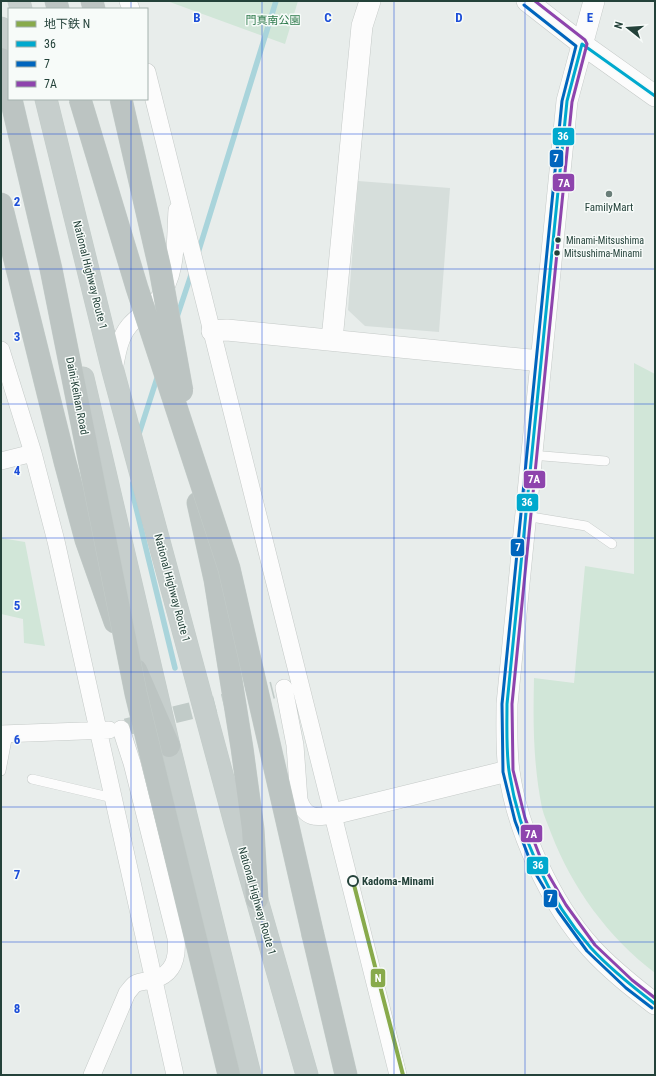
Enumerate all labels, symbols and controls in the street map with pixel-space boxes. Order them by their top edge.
legend [8,8,148,100]
north arrow [608,8,648,48]
text: B [193,10,201,25]
text: C [324,10,332,25]
text: D [455,10,463,25]
text: E [587,10,594,25]
park label: 門真南公園 [246,14,301,27]
text: 地下鉄 N [44,17,90,31]
text: N [612,20,626,30]
text: 36 [44,37,56,51]
text: 7 [44,57,50,71]
text: 7A [44,77,57,91]
line badge: 36 [552,127,575,146]
text: 36 [557,130,569,143]
line badge: 7 [549,149,564,168]
text: 7 [553,152,559,165]
line badge: 7A [552,173,575,192]
text: 7A [558,177,570,190]
marker: FamilyMart [604,189,614,199]
text: 2 [14,194,21,209]
place label: FamilyMart [585,201,633,214]
street label: National Highway Route 1 [70,219,110,331]
marker: Minami-Mitsushima [553,235,563,245]
place label: Minami-Mitsushima [566,235,644,246]
marker: Mitsushima-Minami [552,248,562,258]
place label: Mitsushima-Minami [564,248,642,259]
text: 3 [14,329,20,344]
street label: Daini-Keihan Road [63,356,91,436]
text: 4 [14,463,21,478]
line badge: 7A [523,470,546,489]
text: 7A [528,473,540,486]
line badge: 36 [516,493,539,512]
text: 36 [521,496,533,509]
street label: National Highway Route 1 [151,532,193,644]
line badge: 7 [510,538,525,557]
text: 7 [515,541,521,554]
text: 5 [14,598,21,613]
text: 6 [14,732,21,747]
line badge: 7A [520,824,543,843]
text: 7A [525,828,537,841]
street label: National Highway Route 1 [235,846,279,956]
line badge: 36 [526,856,549,875]
text: 36 [532,859,544,872]
text: 7 [14,867,21,882]
marker: Kadoma-Minami [347,875,359,887]
place label: Kadoma-Minami [362,875,434,888]
line badge: 7 [543,889,558,908]
text: 7 [547,892,553,905]
line badge: N [370,968,386,988]
text: N [375,972,382,985]
text: 8 [14,1001,20,1016]

